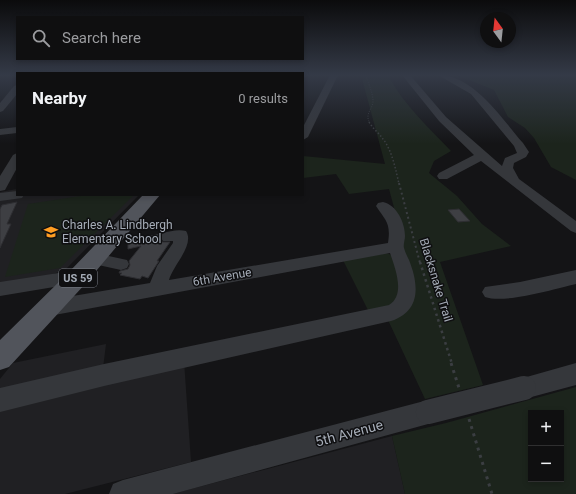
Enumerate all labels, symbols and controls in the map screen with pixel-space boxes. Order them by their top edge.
north arrow [480,12,516,48]
search box [16,16,304,60]
icon: search [30,27,52,49]
text: Search here [62,29,141,47]
text: Nearby [32,88,87,108]
text: 0 results [238,91,288,106]
place label: Charles A. Lindbergh Elementary School [62,218,173,246]
school or university icon: Charles A. Lindbergh Elementary School [43,224,59,240]
street label: Blacksnake Trail [417,237,455,323]
street label: 6th Avenue [191,265,253,289]
road number: US 59 [59,269,97,287]
map controls [528,410,564,482]
button: + [528,410,564,446]
street label: 5th Avenue [313,416,385,450]
button: − [528,446,564,482]

